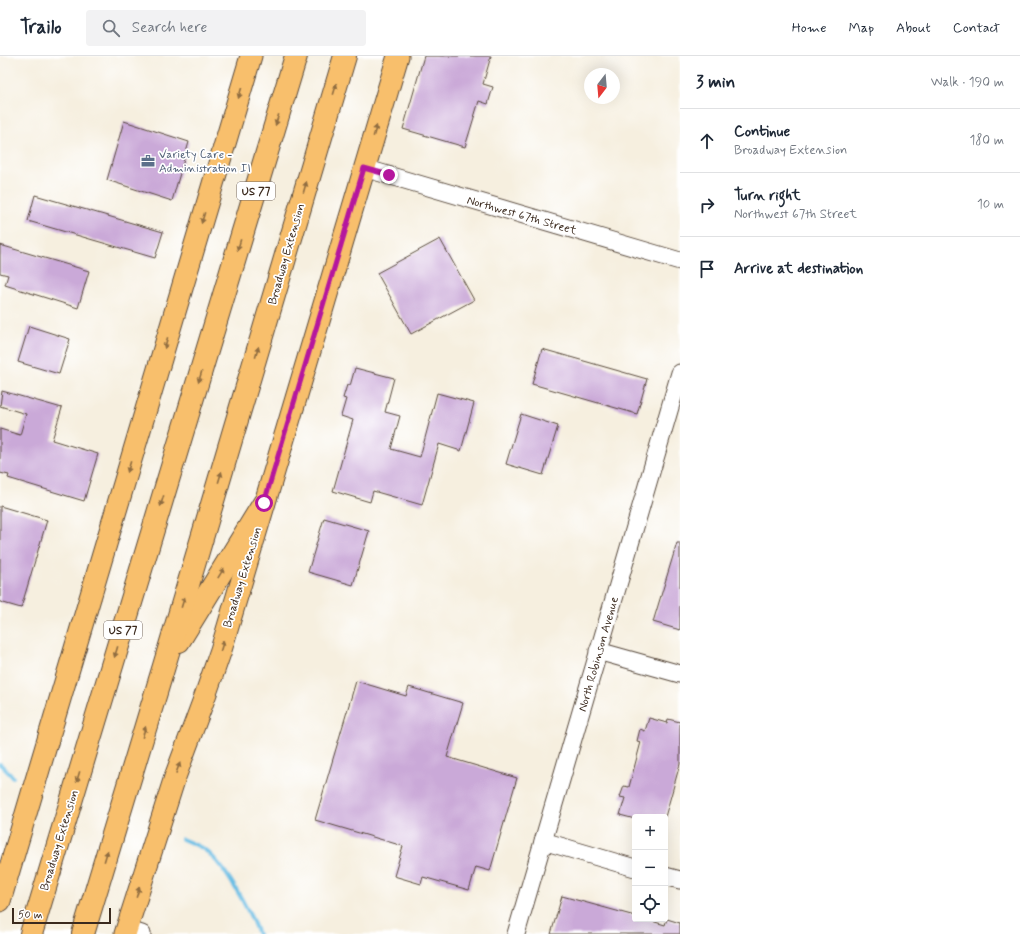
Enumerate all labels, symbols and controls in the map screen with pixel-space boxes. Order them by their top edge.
search box [86,10,366,46]
text: Trailo [20,15,62,40]
icon: search [100,17,122,39]
text: Search here [132,18,207,38]
text: Home [792,19,826,37]
text: Map [848,19,874,37]
text: About [896,19,931,37]
text: Contact [953,19,1000,37]
north arrow [584,68,620,104]
text: 3 min [696,71,735,93]
text: Walk · 190 m [931,74,1004,91]
one-way arrow [332,83,338,95]
one-way arrow [237,88,243,100]
one-way arrow [274,114,280,126]
text: Continue [734,122,790,142]
one-way arrow [372,125,378,137]
icon: ahead [696,130,718,152]
text: 180 m [969,132,1004,149]
text: Broadway Extension [734,142,847,159]
place label: Variety Care - Administration II [159,147,251,177]
office icon: Variety Care - Administration II [140,153,156,169]
route end [380,166,398,184]
one-way arrow [302,181,308,193]
road number: US 77 [237,182,275,200]
text: Turn right [734,186,801,206]
street label: Northwest 67th Street [465,193,578,239]
icon: right [696,194,718,216]
text: 10 m [977,196,1004,213]
street label: Broadway Extension [265,202,309,307]
text: Northwest 67th Street [734,206,857,223]
one-way arrow [200,212,206,224]
one-way arrow [236,239,242,251]
icon: arrive [696,258,718,280]
text: Arrive at destination [734,259,863,279]
one-way arrow [163,337,169,349]
one-way arrow [254,346,260,358]
one-way arrow [197,371,203,383]
one-way arrow [126,462,132,474]
one-way arrow [217,471,223,483]
route start [255,494,273,512]
one-way arrow [159,496,165,508]
street label: Broadway Extension [220,525,266,630]
one-way arrow [218,567,225,579]
one-way arrow [180,595,186,607]
street label: North Robinson Avenue [575,595,623,714]
road number: US 77 [104,621,142,639]
one-way arrow [219,640,225,652]
one-way arrow [113,647,119,659]
one-way arrow [141,726,147,738]
one-way arrow [175,762,181,774]
one-way arrow [75,771,81,783]
street label: Broadway Extension [37,788,83,893]
map controls [632,814,668,922]
button: + [632,814,668,850]
one-way arrow [103,850,109,862]
button: − [632,850,668,886]
one-way arrow [135,886,141,898]
button: locate [632,886,668,922]
scale bar [12,906,111,925]
text: 50 m [18,908,43,922]

